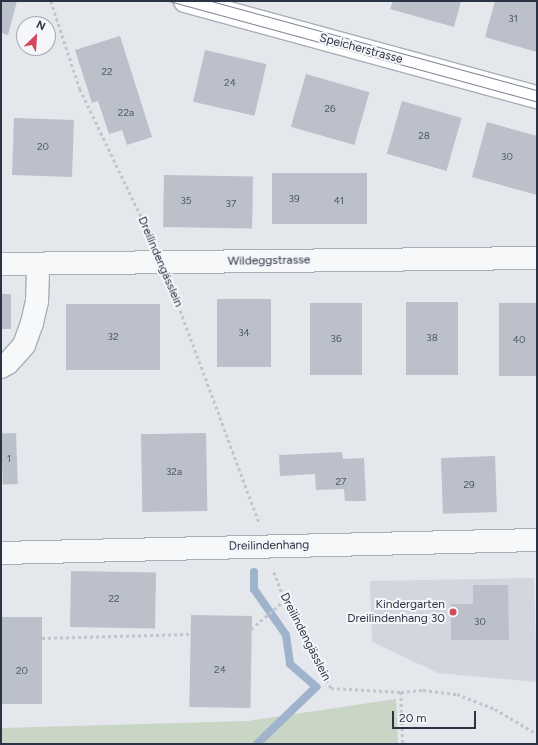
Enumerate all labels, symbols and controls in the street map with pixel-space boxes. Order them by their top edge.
house number: 31 [508,13,518,25]
north arrow [16,16,56,56]
text: N [34,18,47,33]
street label: Speicherstrasse [318,31,404,67]
house number: 22 [101,66,113,78]
house number: 24 [224,77,236,89]
house number: 26 [324,103,336,115]
house number: 22a [118,107,134,119]
house number: 28 [418,130,430,142]
house number: 20 [37,141,49,153]
house number: 30 [501,151,513,163]
house number: 39 [288,193,300,205]
house number: 35 [180,195,192,207]
house number: 41 [334,195,344,207]
house number: 37 [226,198,236,210]
street label: Dreilindengässlein [134,215,186,309]
street label: Wildeggstrasse [228,253,310,269]
house number: 34 [238,327,250,339]
house number: 32 [107,331,119,343]
house number: 38 [426,332,438,344]
house number: 36 [330,333,342,345]
house number: 40 [513,334,525,346]
house number: 1 [7,453,11,465]
house number: 32a [166,466,182,478]
house number: 27 [336,476,346,488]
house number: 29 [463,479,475,491]
street label: Dreilindenhang [229,538,309,554]
street label: Dreilindengässlein [277,590,333,684]
house number: 22 [108,593,120,605]
place label: Kindergarten Dreilindenhang 30 [347,598,445,626]
marker: Kindergarten Dreilindenhang 30 [448,607,458,617]
house number: 30 [474,616,486,628]
house number: 24 [214,664,226,676]
house number: 20 [16,665,28,677]
scale bar [394,703,478,729]
text: 20 m [399,711,427,725]

